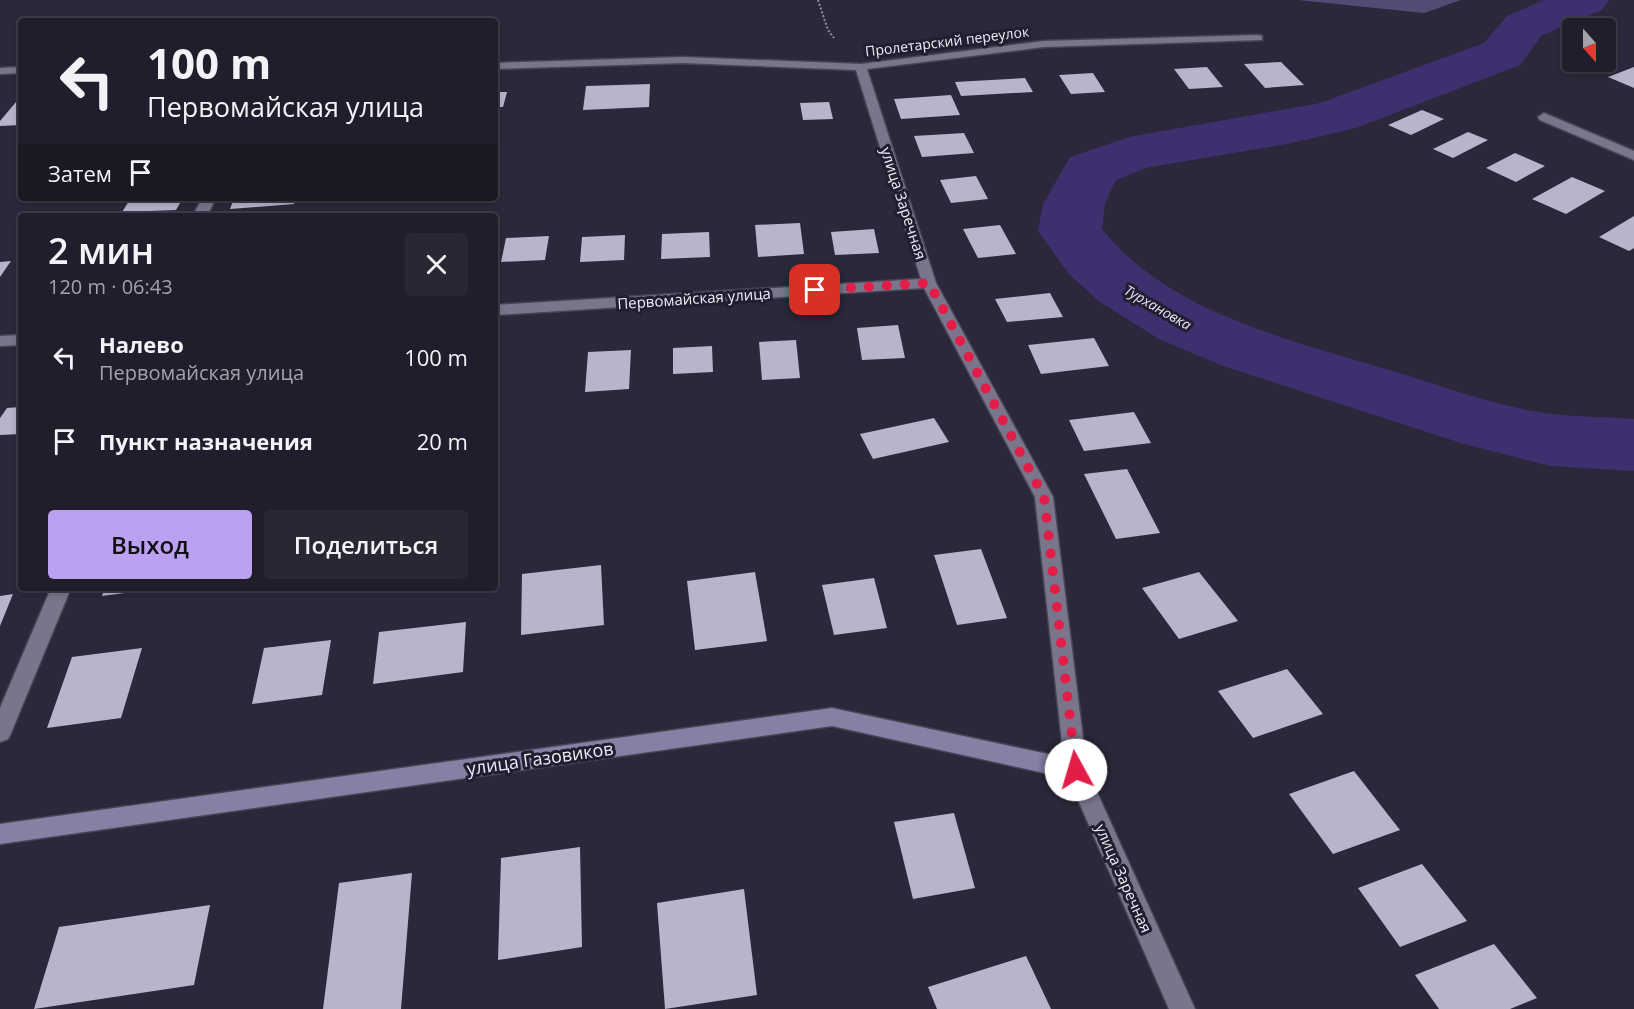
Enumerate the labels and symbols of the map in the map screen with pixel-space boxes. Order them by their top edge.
north arrow [1562,18,1616,72]
street label: Пролетарский переулок [864,21,1031,60]
street label: улица Заречная [876,144,932,262]
pin [789,264,840,315]
water label: Турхановка [1121,280,1195,334]
street label: Первомайская улица [617,283,771,313]
street label: улица Газовиков [465,736,615,780]
position arrow [1044,738,1108,802]
street label: улица Заречная [1091,820,1157,936]

